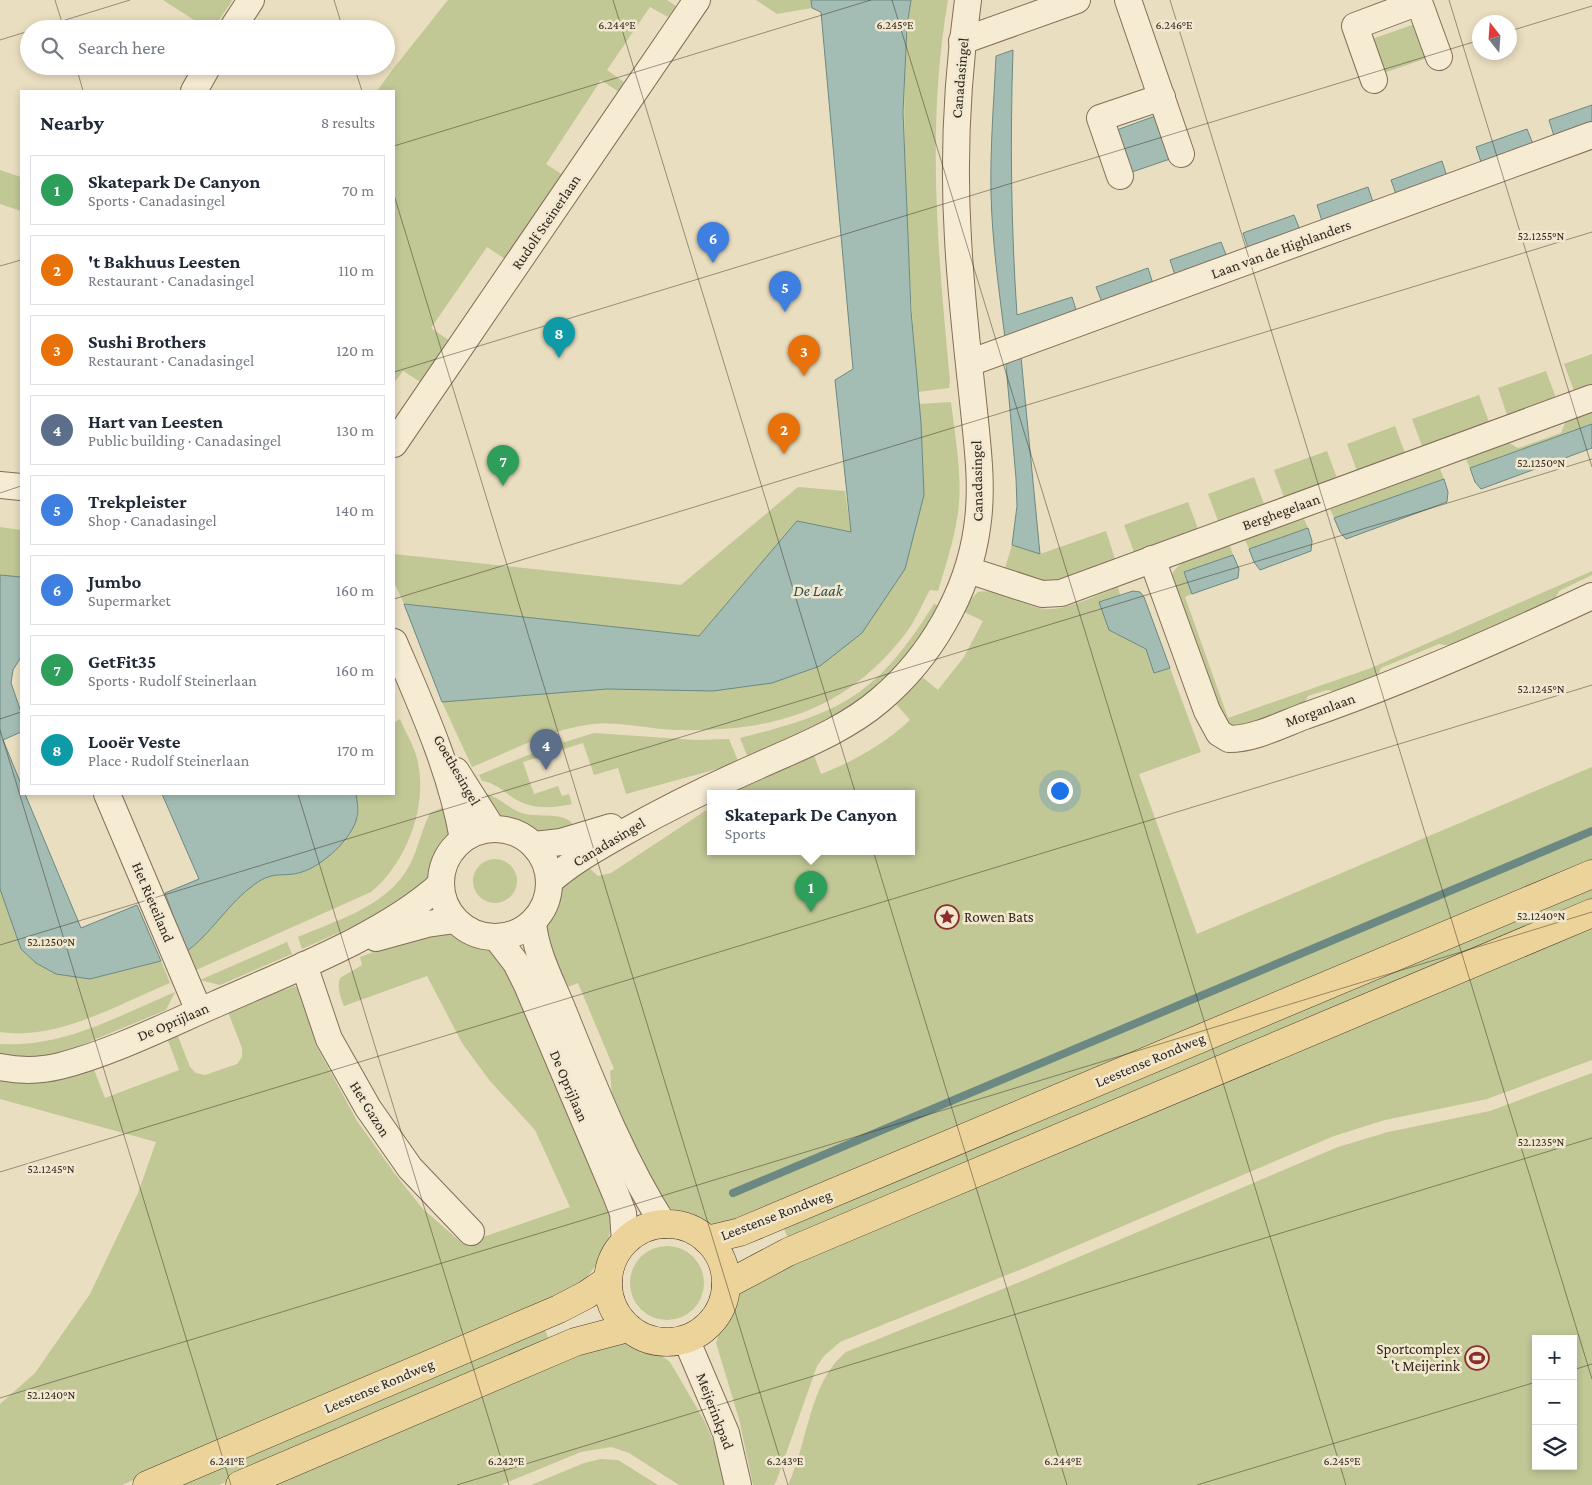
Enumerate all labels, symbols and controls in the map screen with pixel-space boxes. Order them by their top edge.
north arrow [1472,15,1517,60]
text: 6.244°E [598,18,636,32]
text: 6.245°E [877,18,914,32]
text: 6.246°E [1156,18,1193,32]
search box [20,20,395,75]
icon: search [38,34,66,62]
text: Search here [78,37,165,58]
street label: Canadasingel [948,37,973,119]
text: Nearby [40,111,104,135]
text: 8 results [321,114,375,131]
text: Skatepark De Canyon [88,171,260,192]
street label: Rudolf Steinerlaan [508,172,584,272]
text: 1 [54,182,60,199]
text: 70 m [342,182,374,199]
text: Sports · Canadasingel [88,192,225,209]
street label: Laan van de Highlanders [1209,216,1354,283]
pin: 6 [697,222,729,263]
text: 52.1255°N [1518,229,1564,243]
text: 't Bakhuus Leesten [88,251,240,272]
text: 2 [53,262,61,279]
text: 110 m [338,262,374,279]
pin: 5 [769,271,801,312]
text: Restaurant · Canadasingel [88,272,254,289]
pin: 8 [543,317,575,358]
text: Sushi Brothers [88,331,206,352]
pin: 3 [788,335,820,376]
text: 3 [53,342,61,359]
text: 120 m [336,342,374,359]
text: Restaurant · Canadasingel [88,352,254,369]
text: Hart van Leesten [88,411,223,432]
pin: 2 [768,413,800,454]
text: 4 [53,422,61,439]
text: 130 m [336,422,374,439]
text: Public building · Canadasingel [88,432,281,449]
street label: Canadasingel [968,440,987,522]
pin: 7 [487,445,519,486]
text: 52.1250°N [1517,456,1565,470]
text: Trekpleister [88,491,187,512]
street label: Berghegelaan [1240,491,1322,534]
text: 5 [53,502,61,519]
text: 140 m [336,502,374,519]
text: Shop · Canadasingel [88,512,217,529]
text: Jumbo [88,571,141,592]
text: 6 [53,582,61,599]
text: 160 m [336,582,374,599]
water label: De Laak [793,582,844,599]
text: Supermarket [88,592,171,609]
text: GetFit35 [88,651,156,672]
text: 7 [53,662,61,679]
text: 160 m [336,662,374,679]
text: Sports · Rudolf Steinerlaan [88,672,257,689]
text: 52.1245°N [1517,682,1565,696]
street label: Morganlaan [1283,690,1357,731]
pin: 4 [530,729,562,770]
text: Looër Veste [88,731,181,752]
street label: Goethesingel [430,732,484,809]
text: 8 [52,742,62,759]
text: 170 m [337,742,374,759]
text: Place · Rudolf Steinerlaan [88,752,249,769]
your location [1047,778,1073,804]
popup [707,790,915,855]
text: Skatepark De Canyon [725,804,897,825]
street label: Canadasingel [570,814,648,871]
text: Sports [725,825,766,842]
street label: Het Rieteiland [129,860,177,944]
pin: 1 [795,871,827,912]
place icon: Rowen Bats [934,904,960,930]
place label: Rowen Bats [964,909,1034,925]
text: 52.1240°N [1517,909,1565,923]
text: 52.1250°N [27,935,75,949]
street label: De Oprijlaan [135,1000,212,1045]
street label: Leestense Rondweg [1093,1030,1208,1091]
street label: De Oprijlaan [546,1048,591,1125]
street label: Het Gazon [347,1078,393,1140]
text: 52.1235°N [1518,1135,1565,1149]
text: 52.1245°N [27,1162,75,1176]
street label: Leestense Rondweg [718,1186,834,1244]
map controls [1532,1335,1577,1470]
button: + [1532,1335,1577,1380]
place label: Sportcomplex 't Meijerink [1377,1341,1461,1375]
sports icon: Sportcomplex 't Meijerink [1464,1345,1490,1371]
street label: Leestense Rondweg [322,1356,437,1417]
street label: Meijerinkpad [692,1371,737,1452]
button: − [1532,1380,1577,1425]
text: 52.1240°N [27,1388,75,1402]
button: layers [1532,1425,1577,1470]
text: 6.241°E [209,1454,245,1468]
text: 6.242°E [488,1454,525,1468]
text: 6.243°E [767,1454,804,1468]
text: 6.244°E [1044,1454,1082,1468]
text: 6.245°E [1324,1454,1361,1468]

